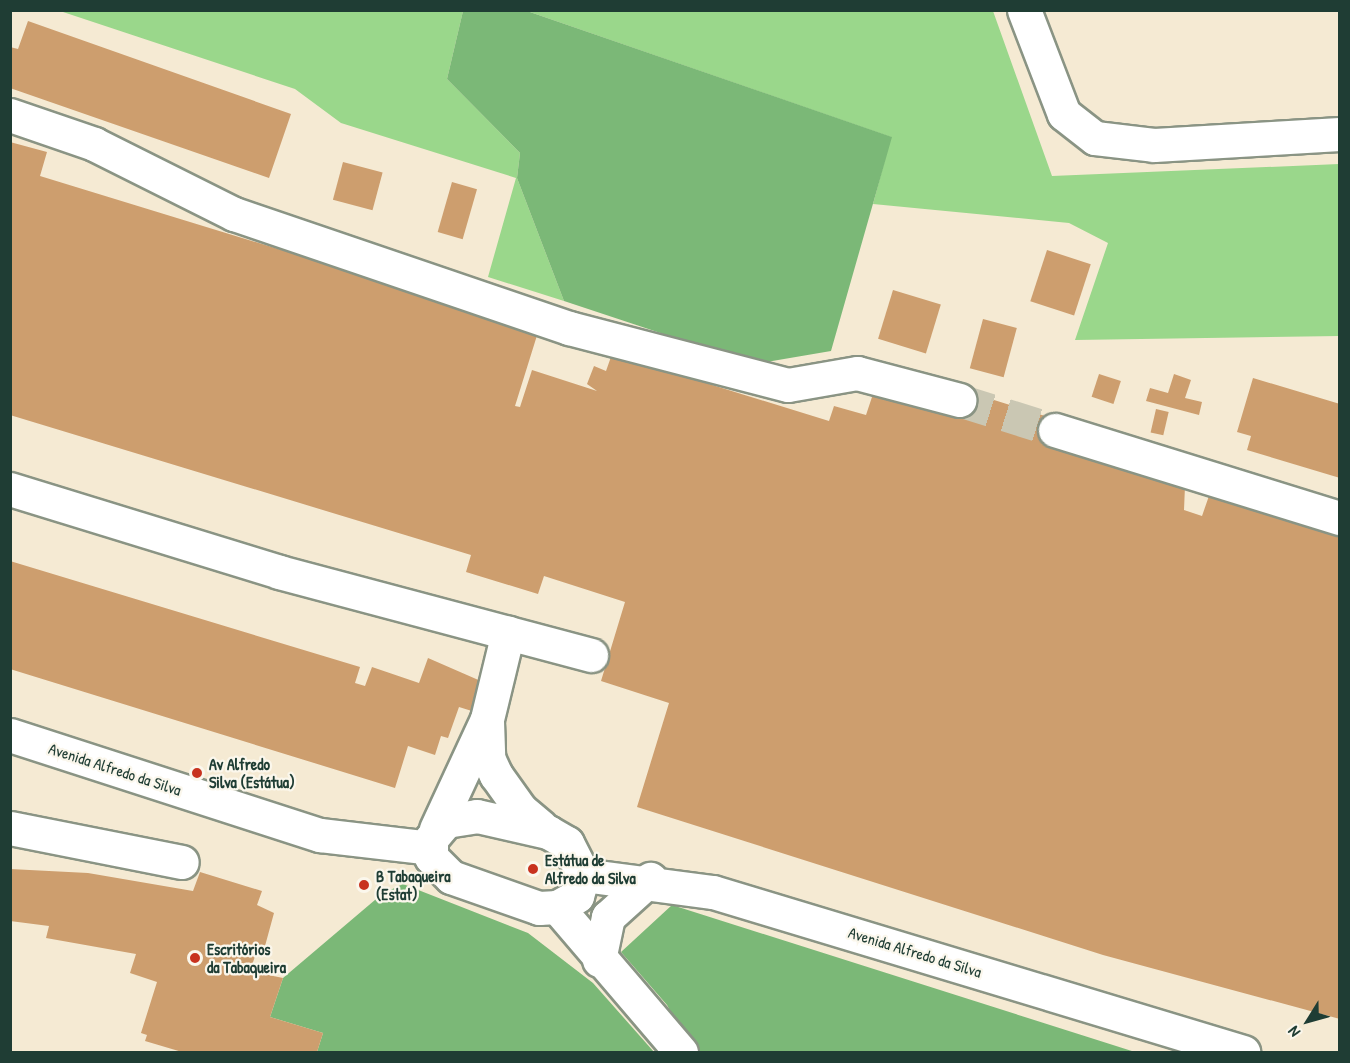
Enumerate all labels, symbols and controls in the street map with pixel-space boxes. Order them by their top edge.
street label: Avenida Alfredo da Silva [46,738,184,800]
place label: Av Alfredo Silva (Estátua) [209,754,295,792]
marker: Av Alfredo Silva (Estátua) [190,766,204,780]
place label: Estátua de Alfredo da Silva [545,850,636,888]
marker: Estátua de Alfredo da Silva [526,862,540,876]
place label: B Tabaqueira (Estat) [376,866,451,904]
marker: B Tabaqueira (Estat) [357,878,371,892]
street label: Avenida Alfredo da Silva [846,923,984,981]
place label: Escritórios da Tabaqueira [207,939,286,977]
marker: Escritórios da Tabaqueira [188,951,202,965]
north arrow [1278,991,1338,1051]
text: N [1282,1022,1305,1042]

